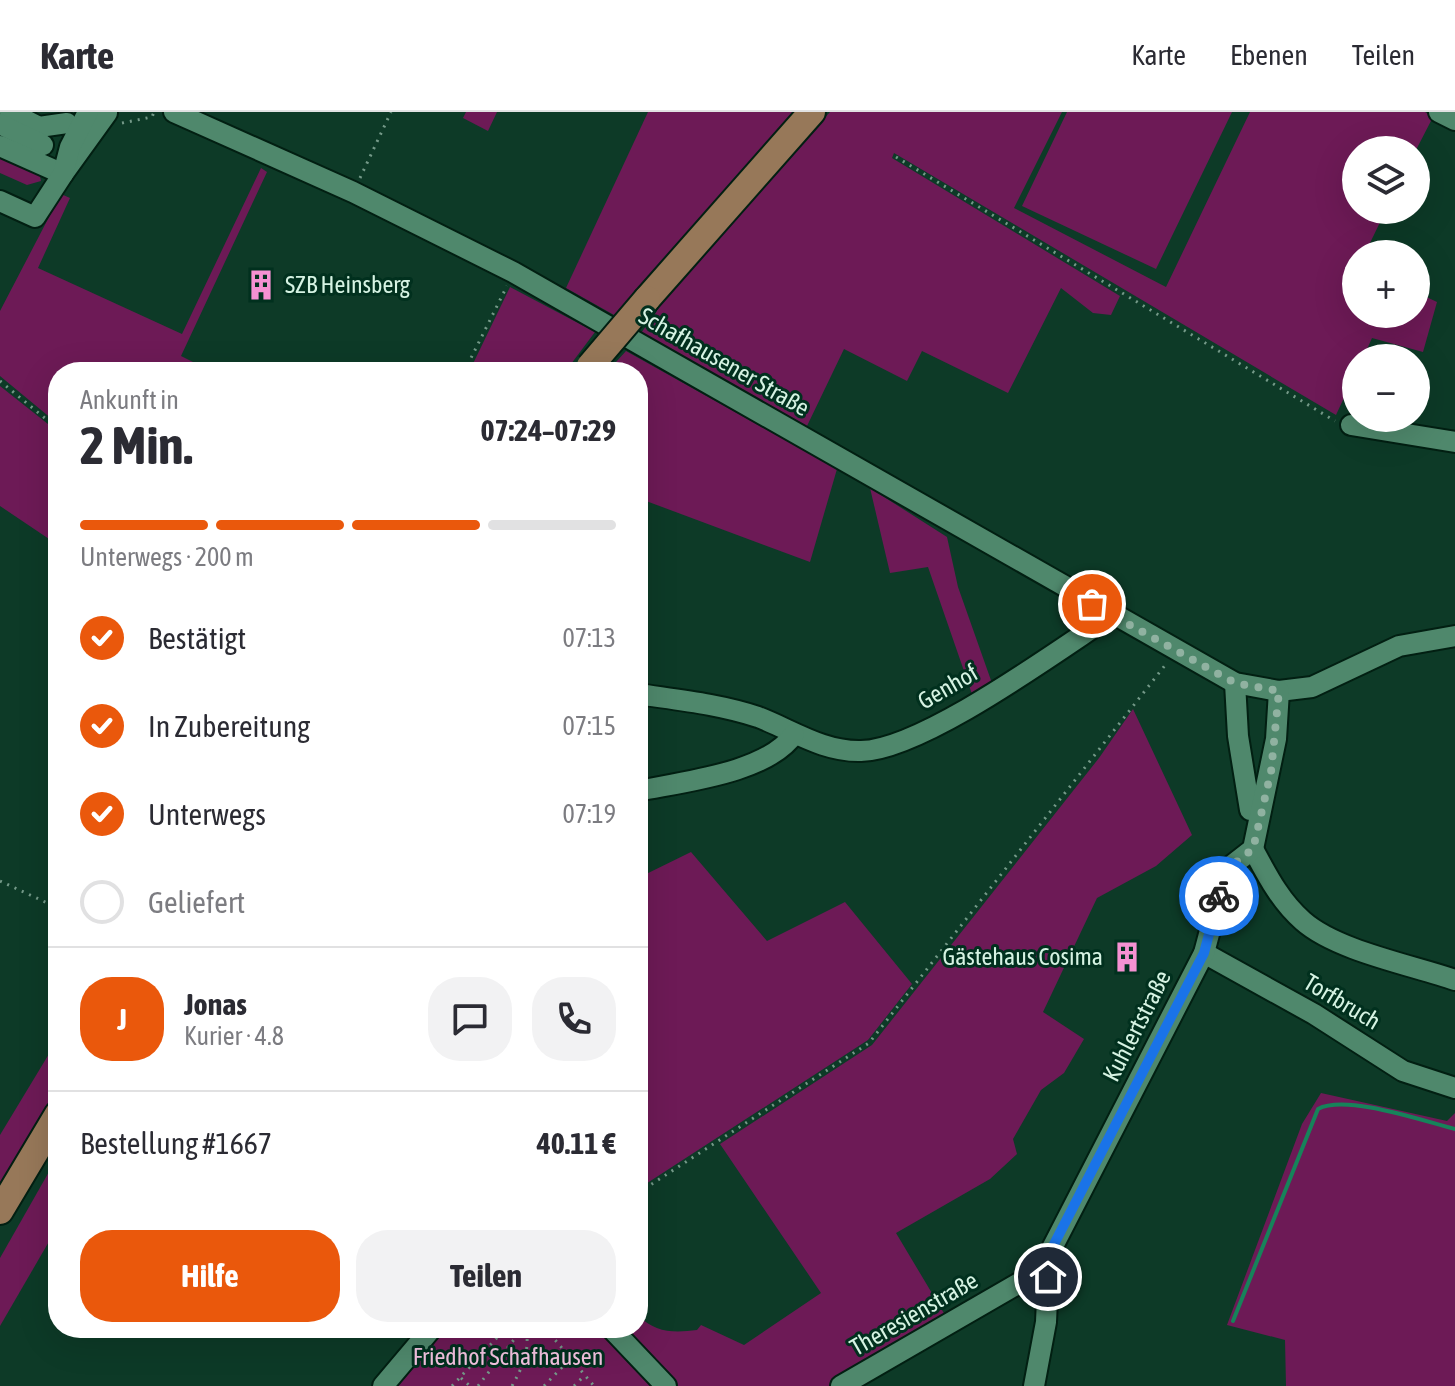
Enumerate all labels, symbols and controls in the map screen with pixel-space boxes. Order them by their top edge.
text: Karte [40,34,114,77]
text: Karte [1131,39,1186,71]
text: Ebenen [1230,39,1308,71]
text: Teilen [1352,39,1415,71]
map controls [1342,136,1430,432]
button: layers [1342,136,1430,224]
button: + [1342,240,1430,328]
building icon: SZB Heinsberg [244,268,278,302]
place label: SZB Heinsberg [285,271,411,298]
street label: Schafhausener Straße [634,302,814,421]
button: − [1342,344,1430,432]
text: Ankunft in [80,385,179,415]
text: 07:24–07:29 [481,413,616,447]
text: 2 Min. [80,415,193,475]
text: Unterwegs · 200 m [80,542,254,572]
pin [1058,570,1126,638]
icon: bag [1070,582,1114,626]
icon: check [80,616,124,660]
text: Bestätigt [148,621,246,655]
text: 07:13 [562,623,616,653]
street label: Genhof [913,658,983,714]
icon: check [80,704,124,748]
text: In Zubereitung [148,709,310,743]
text: 07:15 [562,711,616,741]
icon: check [80,792,124,836]
text: Unterwegs [148,797,266,831]
text: 07:19 [562,799,616,829]
courier [1179,856,1259,936]
icon: bike [1197,874,1241,918]
text: Geliefert [148,885,245,919]
building icon: Gästehaus Cosima [1110,940,1144,974]
place label: Gästehaus Cosima [942,943,1103,970]
street label: Kuhlertstraße [1097,966,1176,1086]
street label: Torfbruch [1299,968,1385,1035]
button: chat [428,977,512,1061]
button: phone [532,977,616,1061]
text: Jonas [184,987,247,1021]
text: J [117,1002,127,1036]
text: Kurier · 4.8 [184,1021,284,1051]
text: Bestellung #1667 [80,1126,272,1160]
text: 40.11 € [537,1126,616,1160]
button: Hilfe [80,1230,340,1322]
button: Teilen [356,1230,616,1322]
pin [1014,1243,1082,1311]
icon: home [1026,1255,1070,1299]
street label: Theresienstraße [845,1266,982,1361]
park label: Friedhof Schafhausen [413,1343,603,1370]

